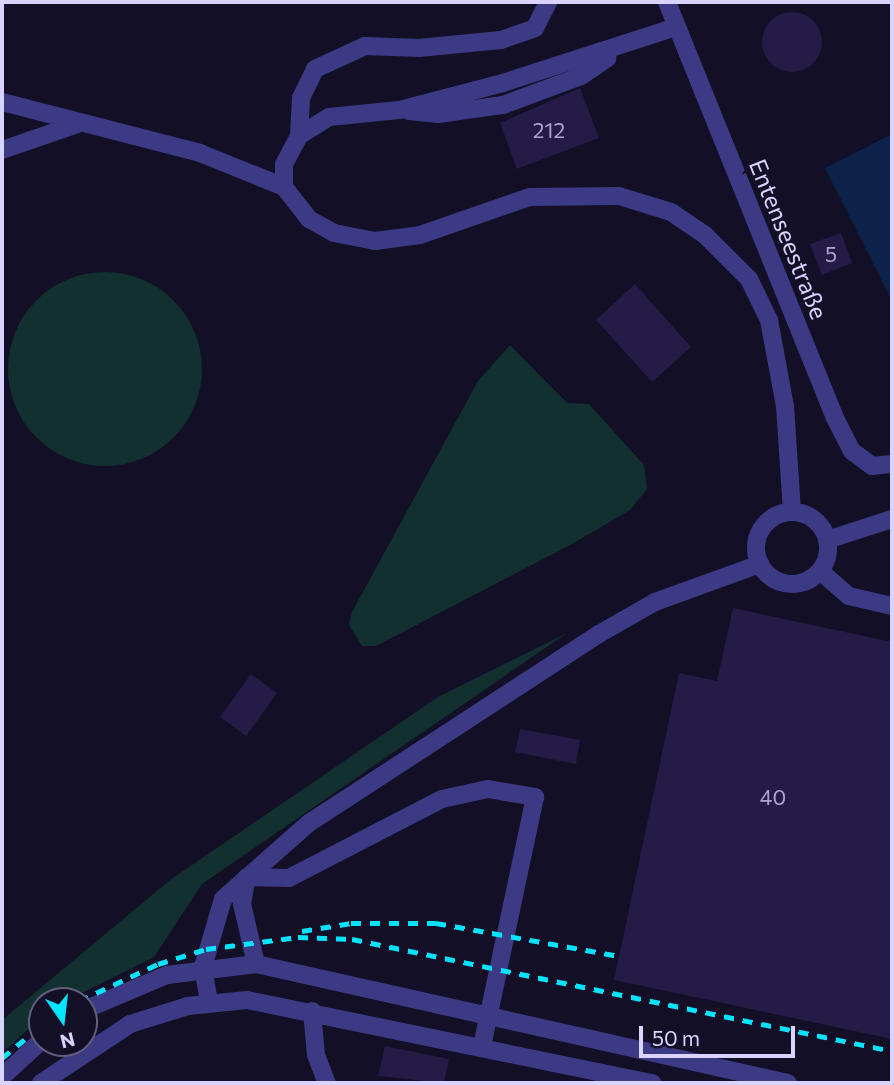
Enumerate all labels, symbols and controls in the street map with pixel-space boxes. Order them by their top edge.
house number: 212 [533,117,565,143]
street label: Entenseestraße [744,155,834,323]
house number: 5 [825,241,837,267]
house number: 40 [760,784,786,810]
north arrow [28,987,98,1057]
scale bar [642,1012,798,1056]
text: 50 m [652,1025,700,1050]
text: N [58,1028,77,1054]

